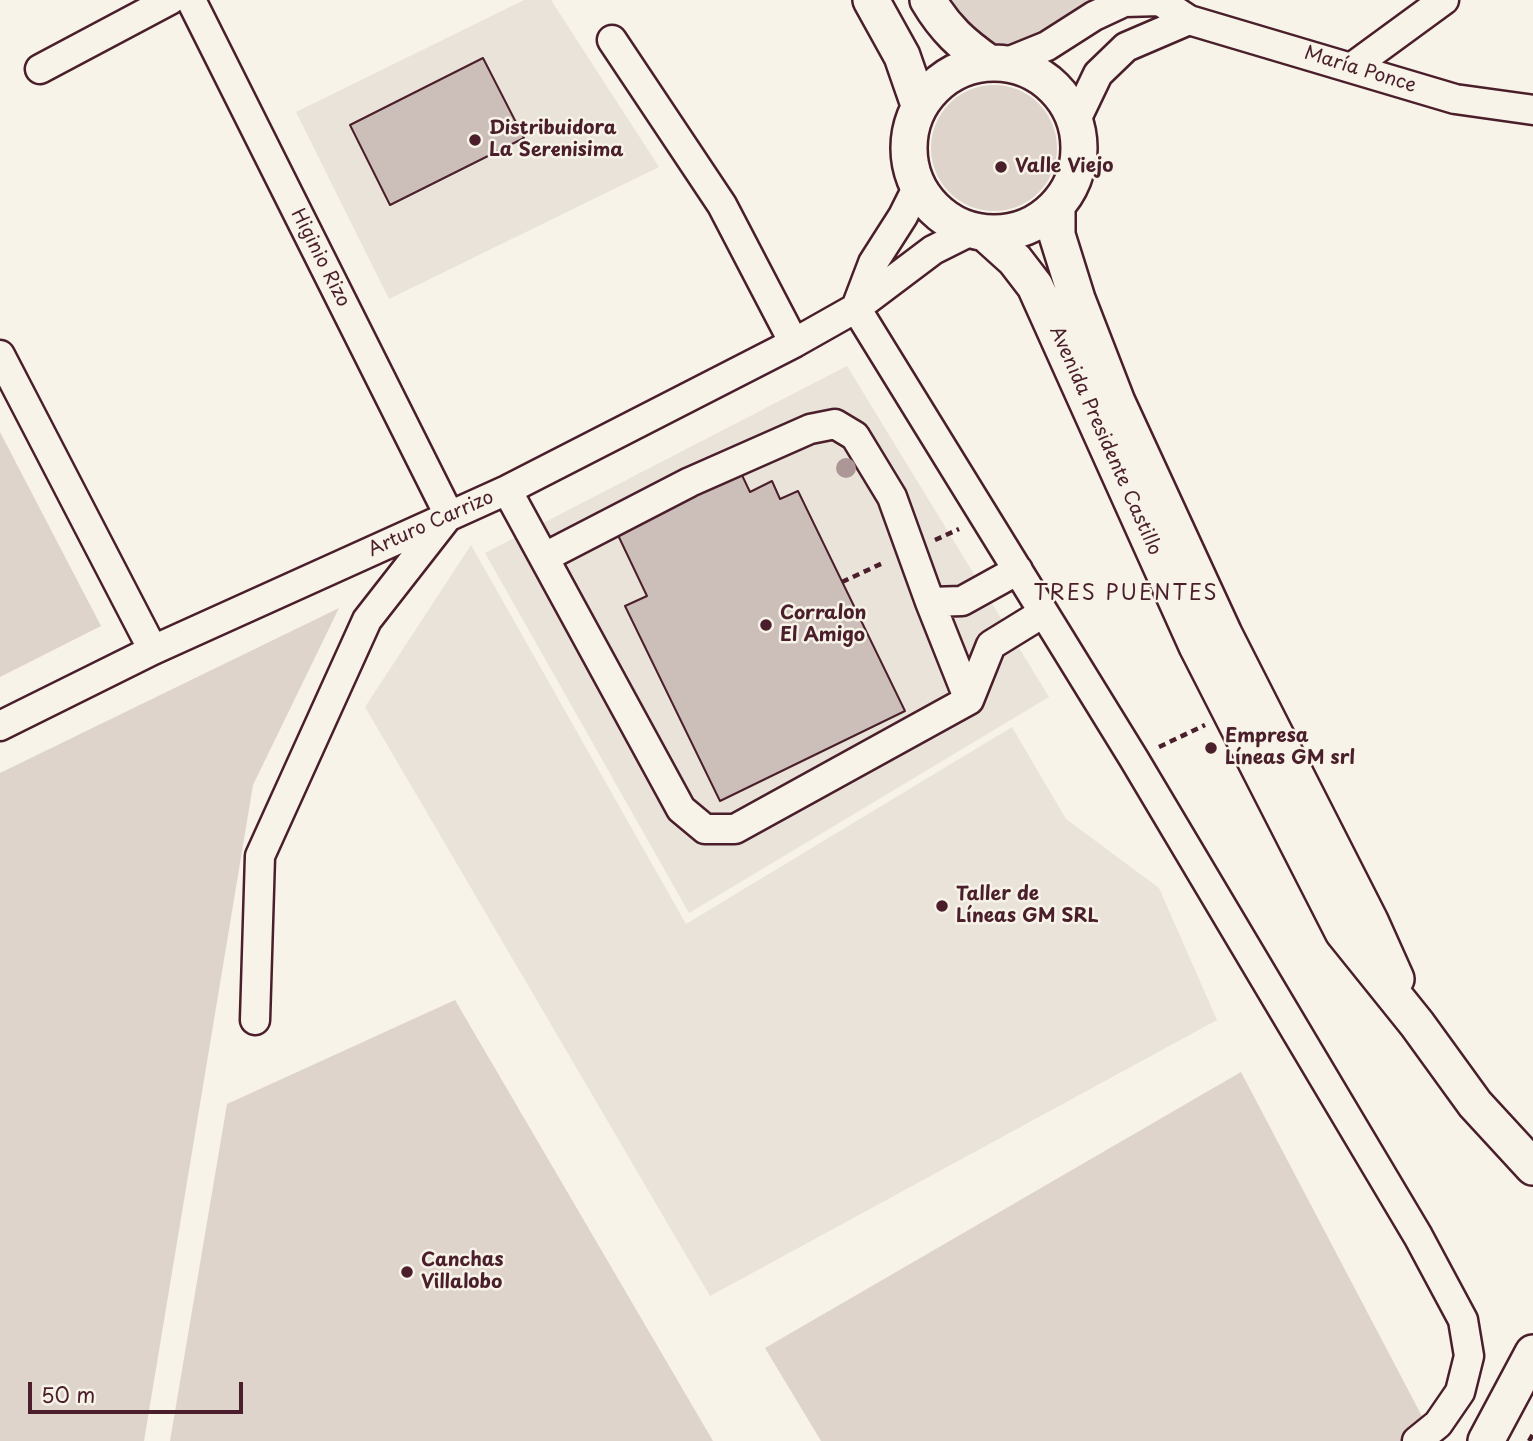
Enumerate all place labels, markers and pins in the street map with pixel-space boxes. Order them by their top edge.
place label: Distribuidora La Serenisima [489,118,623,162]
marker: Distribuidora La Serenisima [467,132,483,148]
place label: Valle Viejo [1015,156,1113,178]
marker: Valle Viejo [993,159,1009,175]
place label: Corralon El Amigo [780,603,866,647]
marker: Corralon El Amigo [758,617,774,633]
place label: Empresa Líneas GM srl [1225,726,1355,770]
marker: Empresa Líneas GM srl [1203,740,1219,756]
place label: Taller de Líneas GM SRL [956,884,1099,928]
marker: Taller de Líneas GM SRL [934,898,950,914]
place label: Canchas Villalobo [421,1250,504,1294]
marker: Canchas Villalobo [399,1264,415,1280]

